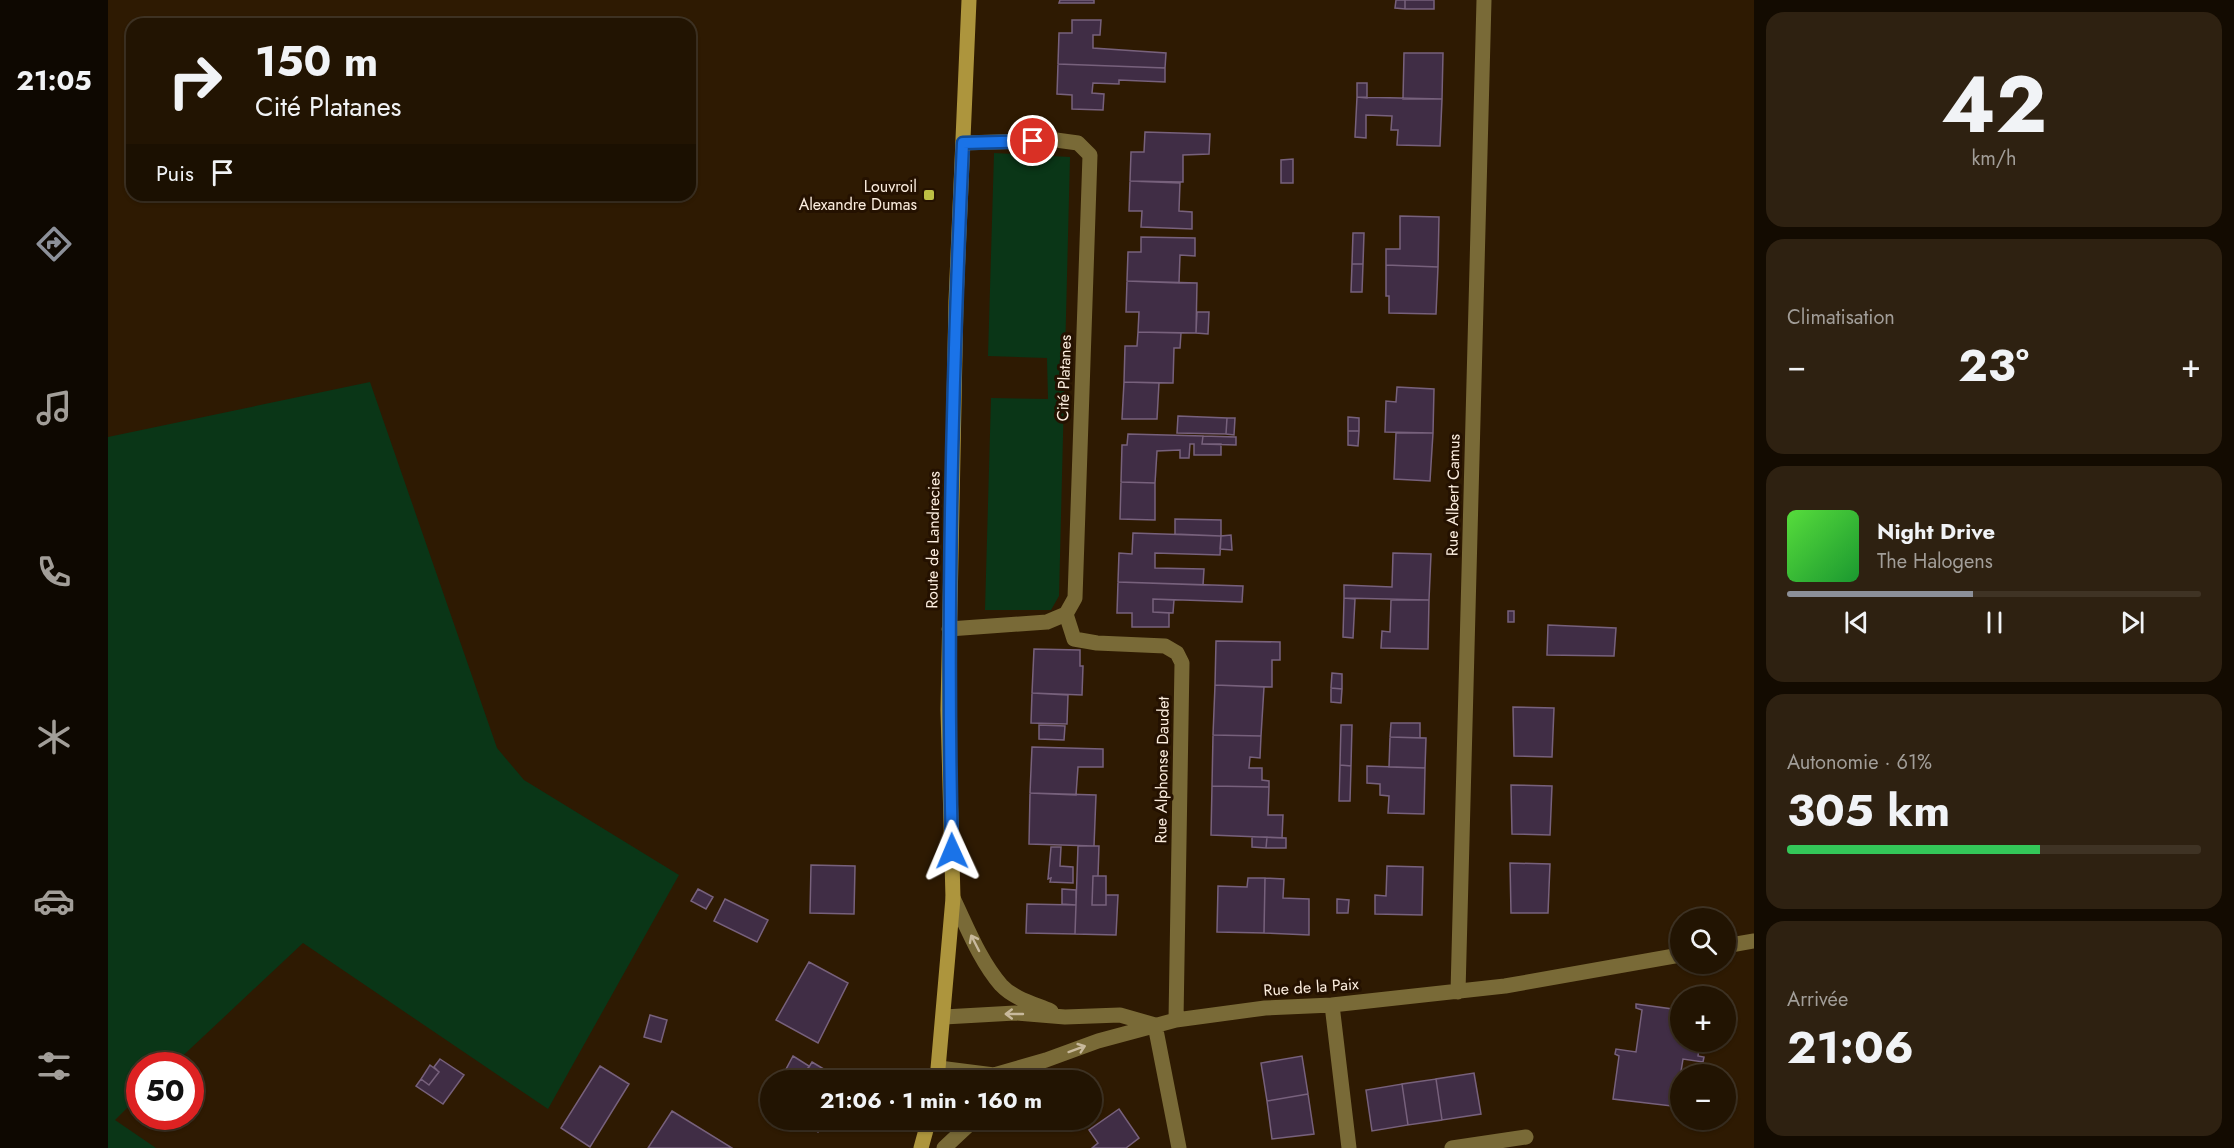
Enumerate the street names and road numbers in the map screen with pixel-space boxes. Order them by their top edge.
street label: Cité Platanes [1051,334,1077,422]
street label: Rue Albert Camus [1440,434,1466,556]
street label: Route de Landrecies [920,471,946,609]
street label: Rue Alphonse Daudet [1149,696,1175,844]
street label: Rue de la Paix [1263,972,1360,1002]

